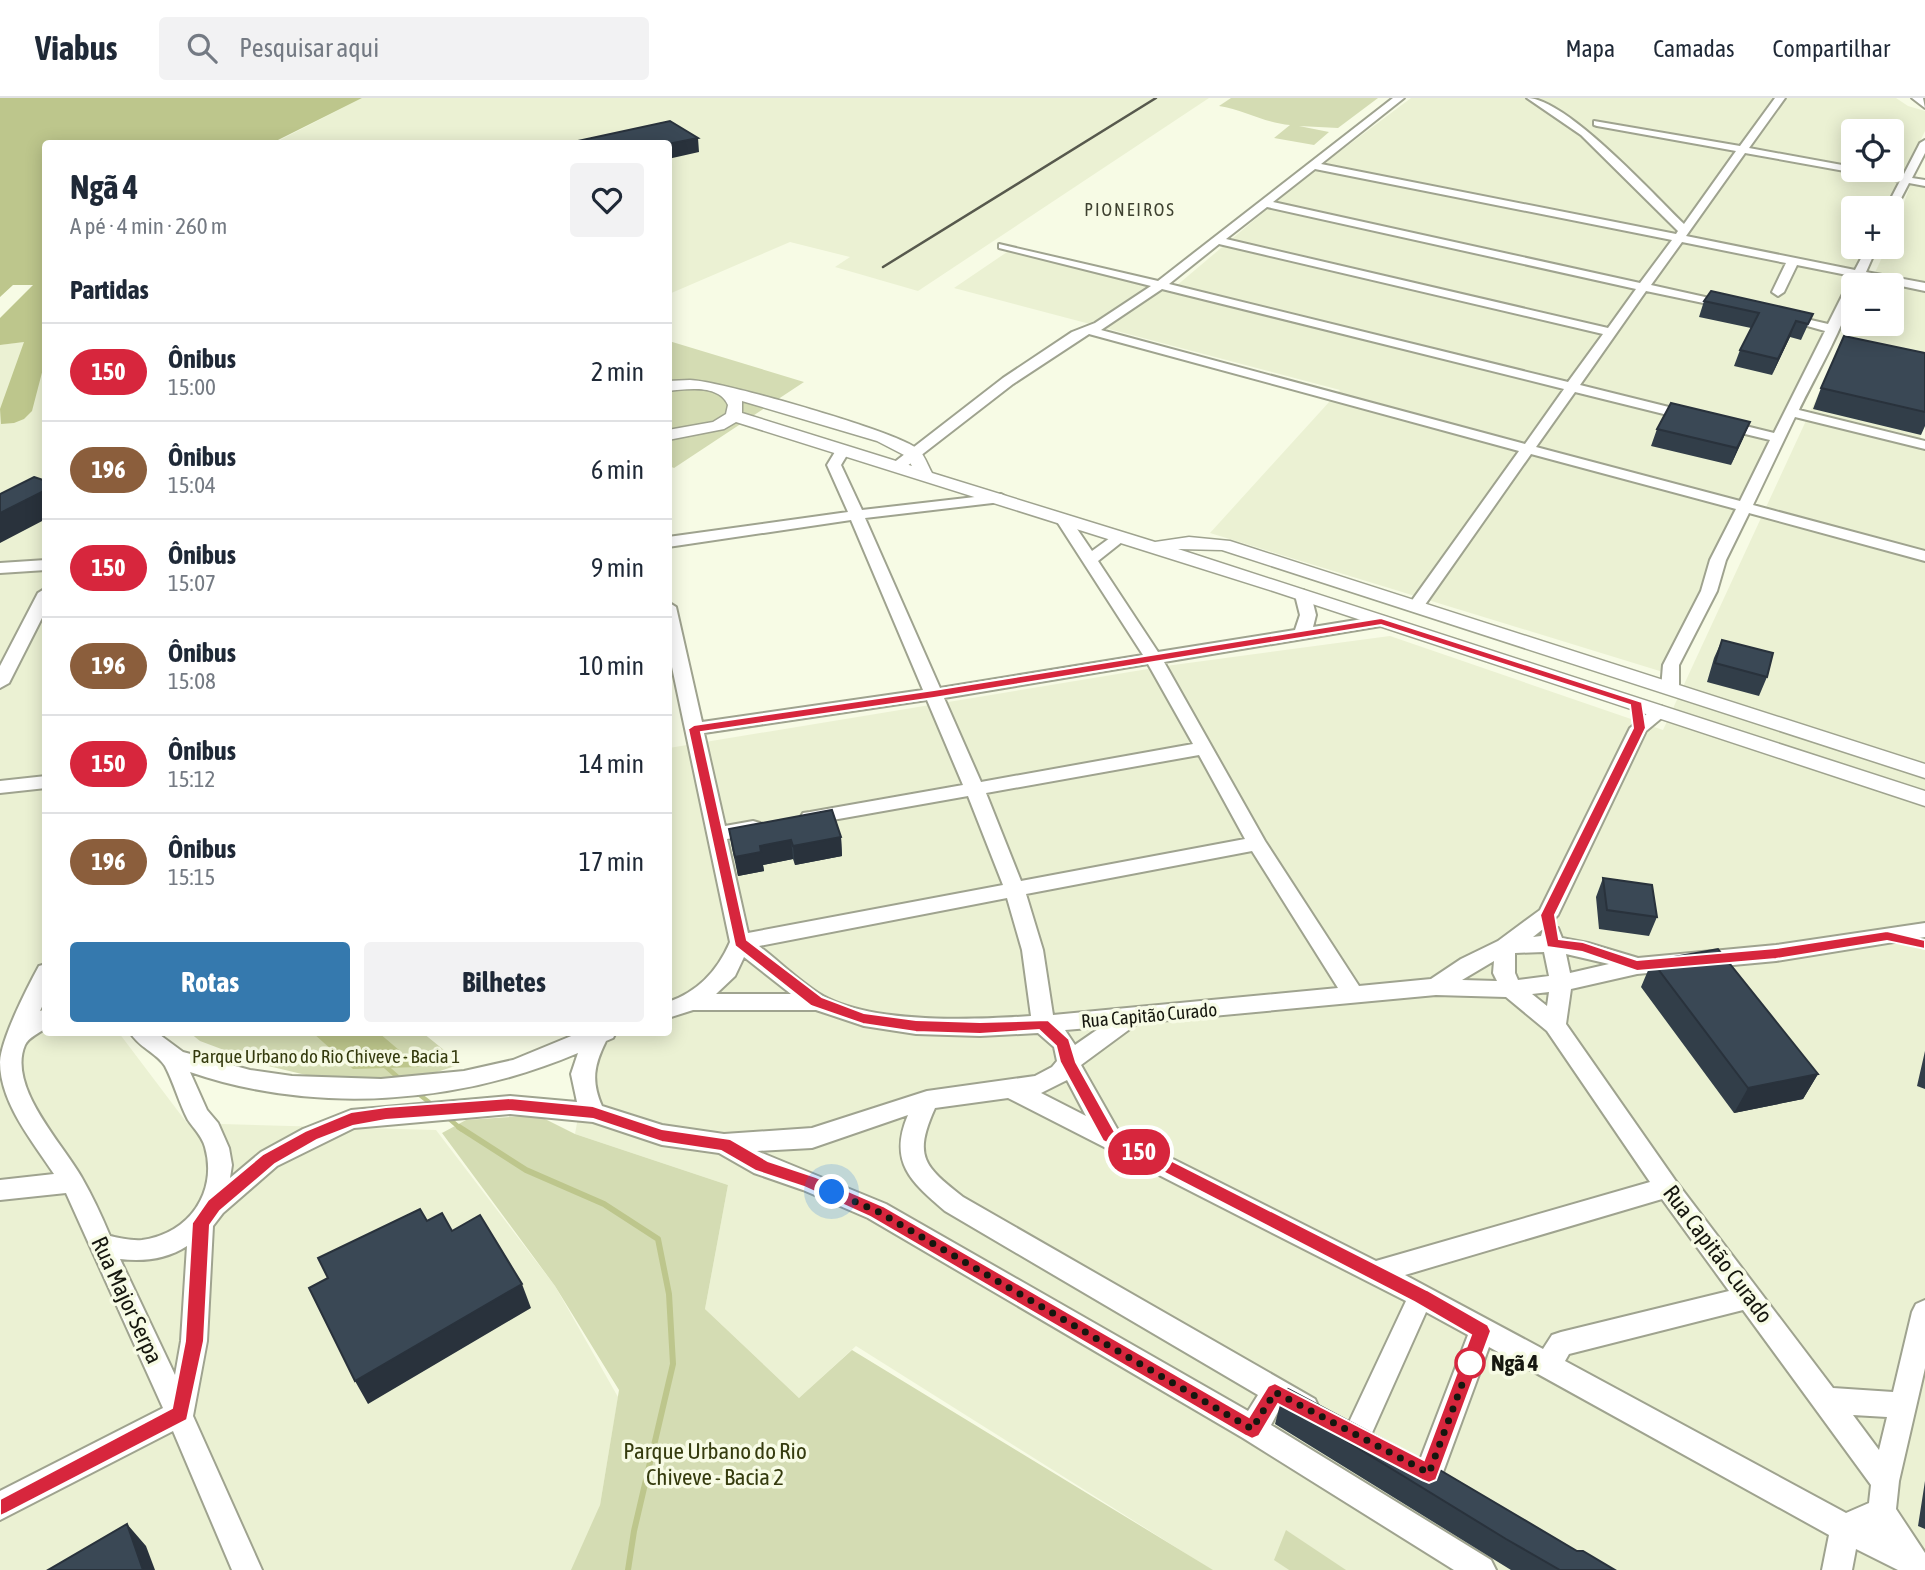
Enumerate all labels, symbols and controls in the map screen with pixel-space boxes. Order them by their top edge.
search box [159,17,649,80]
text: Viabus [35,29,117,67]
icon: search [183,29,221,67]
text: Pesquisar aqui [239,33,379,63]
text: Mapa [1565,35,1615,62]
text: Camadas [1653,35,1735,62]
text: Compartilhar [1773,35,1890,62]
map controls [1841,119,1904,336]
button: locate [1841,119,1904,182]
button: heart [570,163,644,237]
text: Ngã 4 [70,168,138,206]
button: + [1841,196,1904,259]
district label: PIONEIROS [1084,199,1176,220]
text: A pé · 4 min · 260 m [70,213,227,239]
button: − [1841,273,1904,336]
text: Partidas [70,275,149,305]
text: Ônibus [168,344,236,374]
text: 2 min [591,357,644,387]
text: 150 [92,358,125,385]
text: 15:00 [168,374,216,400]
text: Ônibus [168,442,236,472]
text: 6 min [591,455,644,485]
text: 196 [92,456,125,483]
text: 15:04 [168,472,216,498]
text: Ônibus [168,540,236,570]
text: 9 min [591,553,644,583]
text: 150 [92,554,125,581]
text: 15:07 [168,570,216,596]
text: Ônibus [168,638,236,668]
text: 10 min [579,651,644,681]
text: 196 [92,652,125,679]
text: 15:08 [168,668,216,694]
text: Ônibus [168,736,236,766]
text: 14 min [579,749,644,779]
text: 150 [92,750,125,777]
text: 15:12 [168,766,215,792]
text: Ônibus [168,834,236,864]
text: 17 min [579,847,644,877]
text: 196 [92,848,125,875]
text: 15:15 [168,864,215,890]
button: Rotas [70,942,350,1022]
button: Bilhetes [364,942,644,1022]
street label: Rua Capitão Curado [1080,998,1218,1032]
park label: Parque Urbano do Rio Chiveve - Bacia 1 [192,1045,460,1067]
line badge: 150 [1099,1129,1179,1175]
text: 150 [1122,1138,1156,1165]
your location [814,1174,849,1209]
street label: Rua Capitão Curado [1658,1180,1778,1328]
street label: Rua Major Serpa [86,1232,168,1368]
marker: Ngã 4 [1455,1348,1485,1378]
place label: Ngã 4 [1491,1350,1539,1376]
park label: Parque Urbano do Rio Chiveve - Bacia 2 [623,1438,807,1490]

